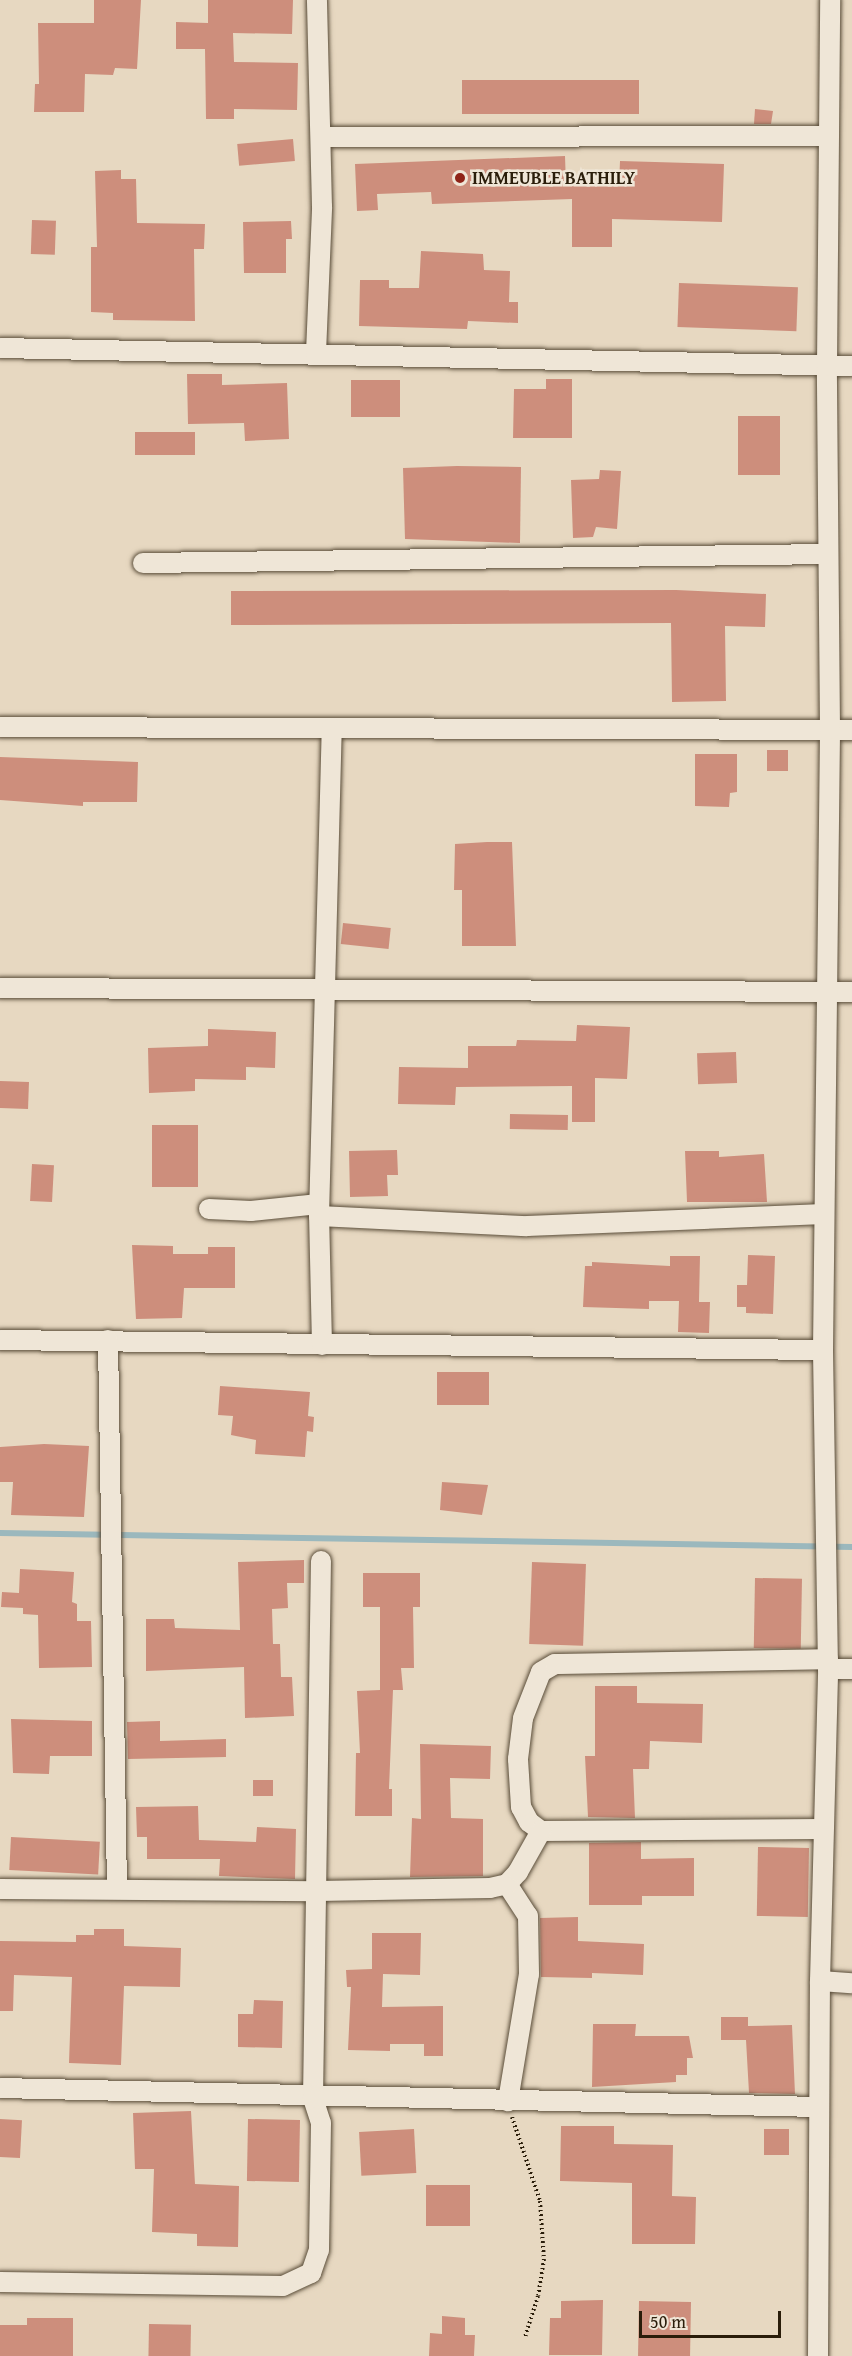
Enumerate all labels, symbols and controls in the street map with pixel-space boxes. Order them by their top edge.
place label: IMMEUBLE BATHILY [472,167,635,189]
marker: IMMEUBLE BATHILY [453,171,467,185]
scale bar [642,2299,784,2337]
text: 50 m [650,2308,686,2335]

